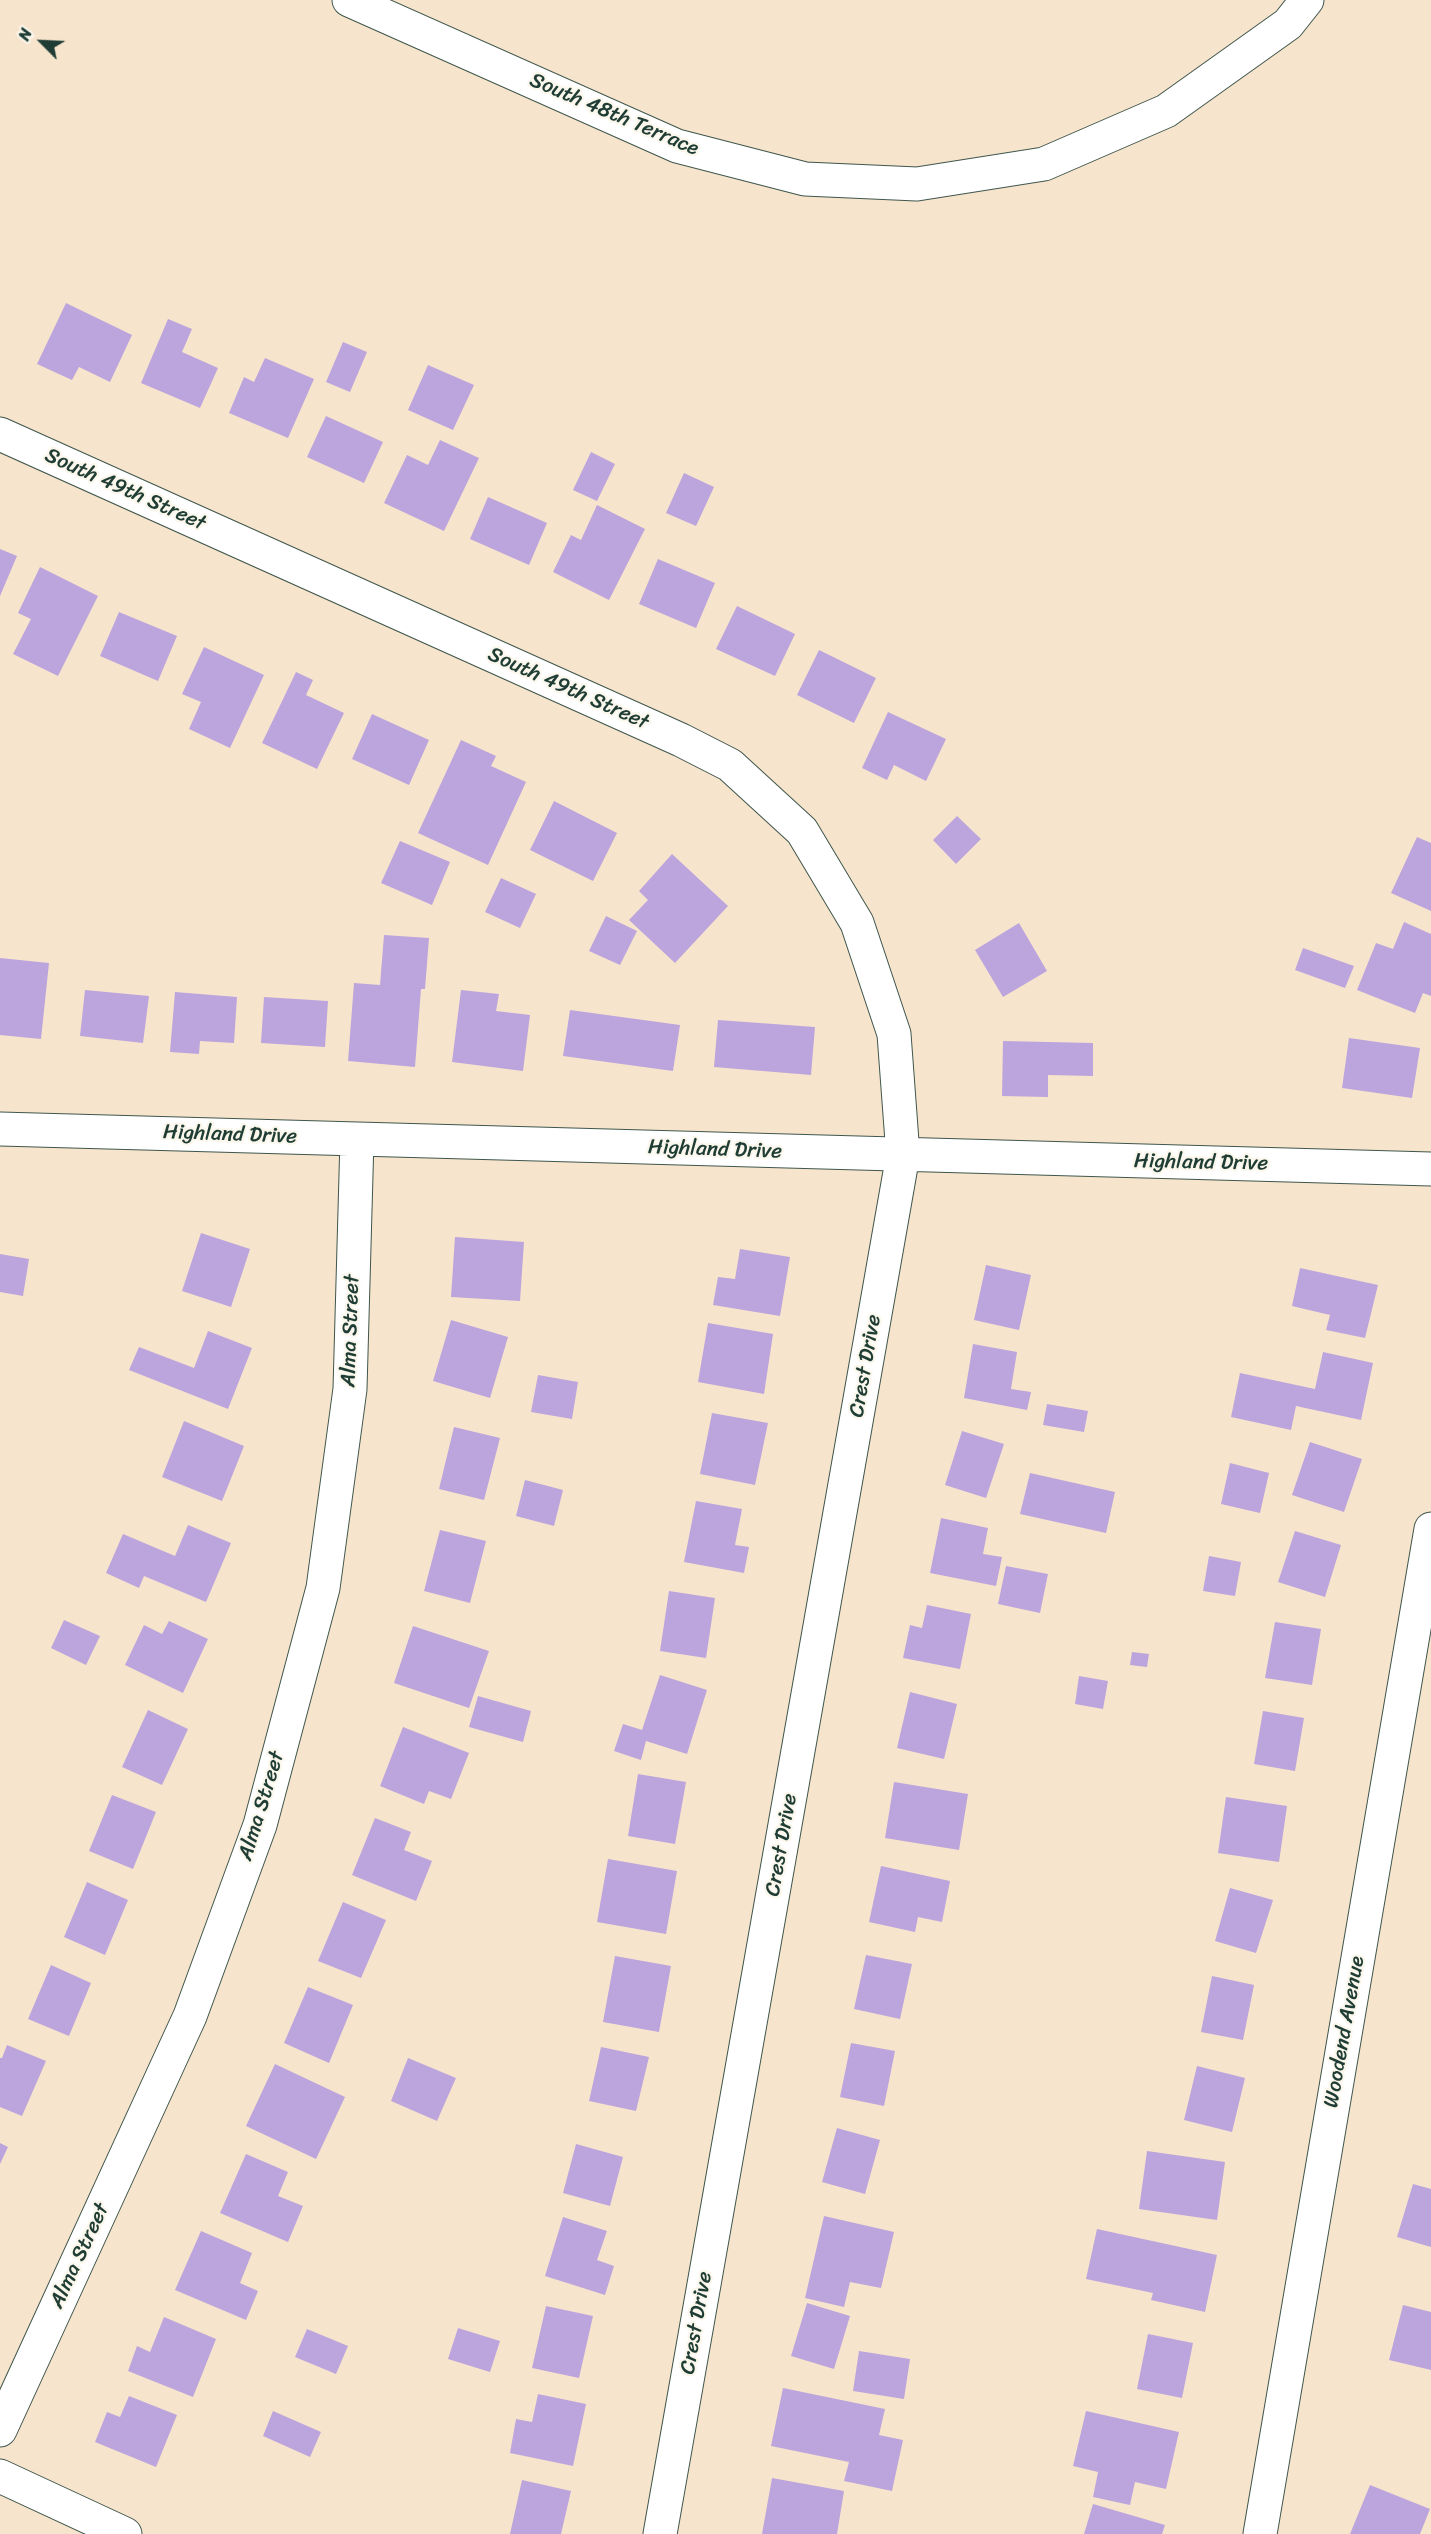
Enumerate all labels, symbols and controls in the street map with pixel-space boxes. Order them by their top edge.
north arrow [12,12,72,72]
text: N [10,24,41,45]
street label: South 48th Terrace [526,68,702,162]
street label: South 49th Street [41,443,209,537]
street label: South 49th Street [484,642,652,736]
street label: Highland Drive [163,1120,297,1150]
street label: Highland Drive [648,1135,782,1165]
street label: Highland Drive [1134,1149,1268,1177]
street label: Alma Street [336,1274,366,1388]
street label: Crest Drive [845,1313,887,1419]
street label: Alma Street [233,1748,291,1864]
street label: Crest Drive [761,1792,803,1898]
street label: Woodend Avenue [1319,1954,1371,2110]
street label: Alma Street [45,2200,115,2312]
street label: Crest Drive [676,2270,718,2376]

